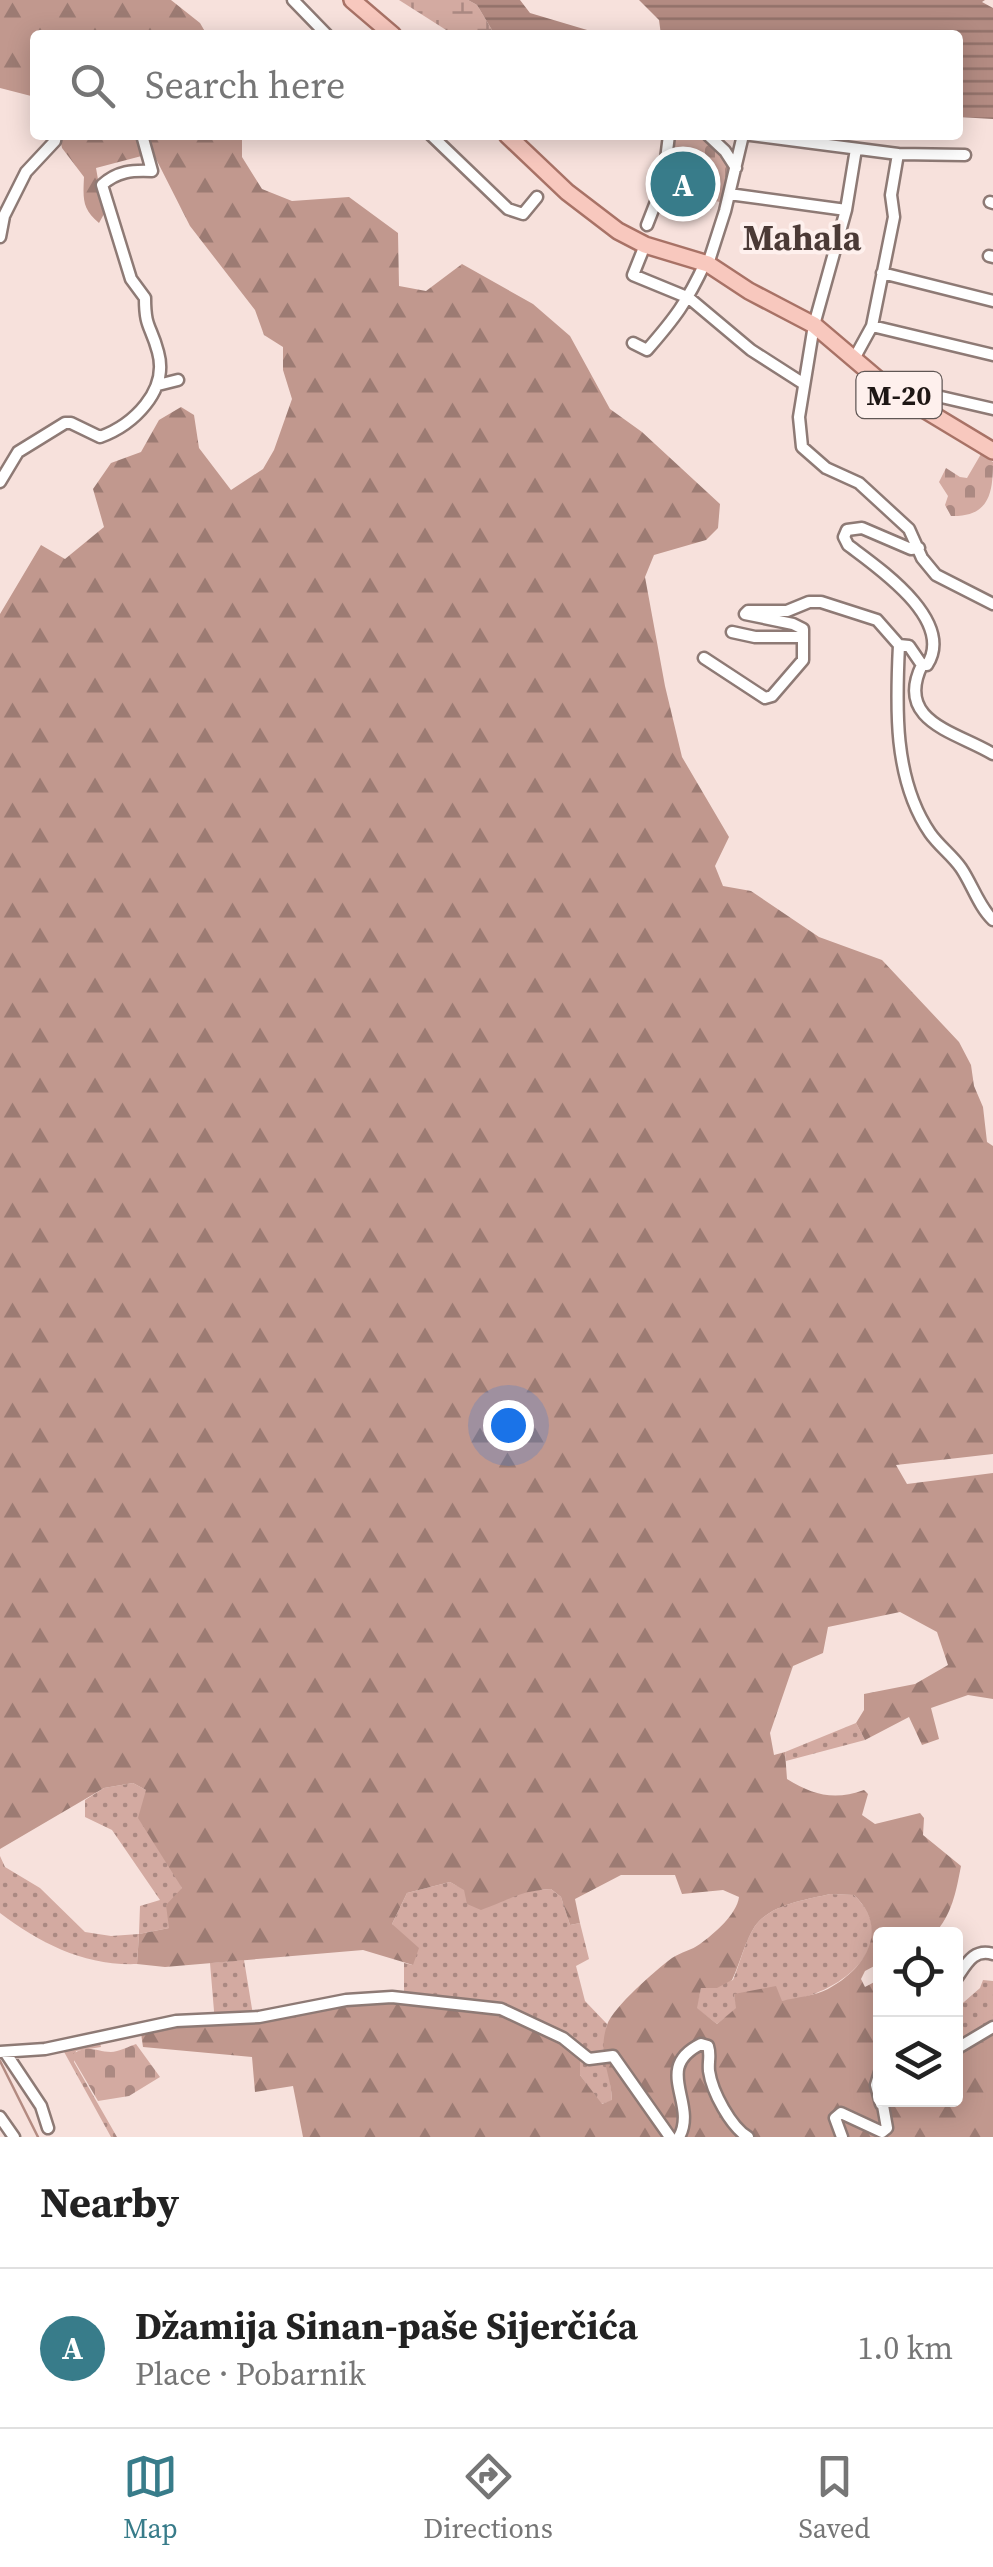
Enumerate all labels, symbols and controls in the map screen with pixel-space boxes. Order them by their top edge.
search box [30,30,963,140]
icon: search [65,58,120,113]
text: Search here [145,59,345,111]
pin: A [650,146,716,222]
district label: Mahala [743,214,862,262]
road number: M-20 [856,372,942,418]
your location [483,1400,534,1451]
map controls [873,1927,963,2107]
button: locate [873,1927,963,2017]
button: layers [873,2017,963,2107]
text: Nearby [40,2173,179,2231]
text: Džamija Sinan-paše Sijerčića [135,2300,638,2352]
text: A [62,2326,83,2370]
text: 1.0 km [858,2326,953,2370]
text: Place · Pobarnik [135,2352,366,2396]
tab: Map [123,2449,178,2547]
tab: Directions [423,2449,553,2547]
tab: Saved [798,2449,870,2547]

